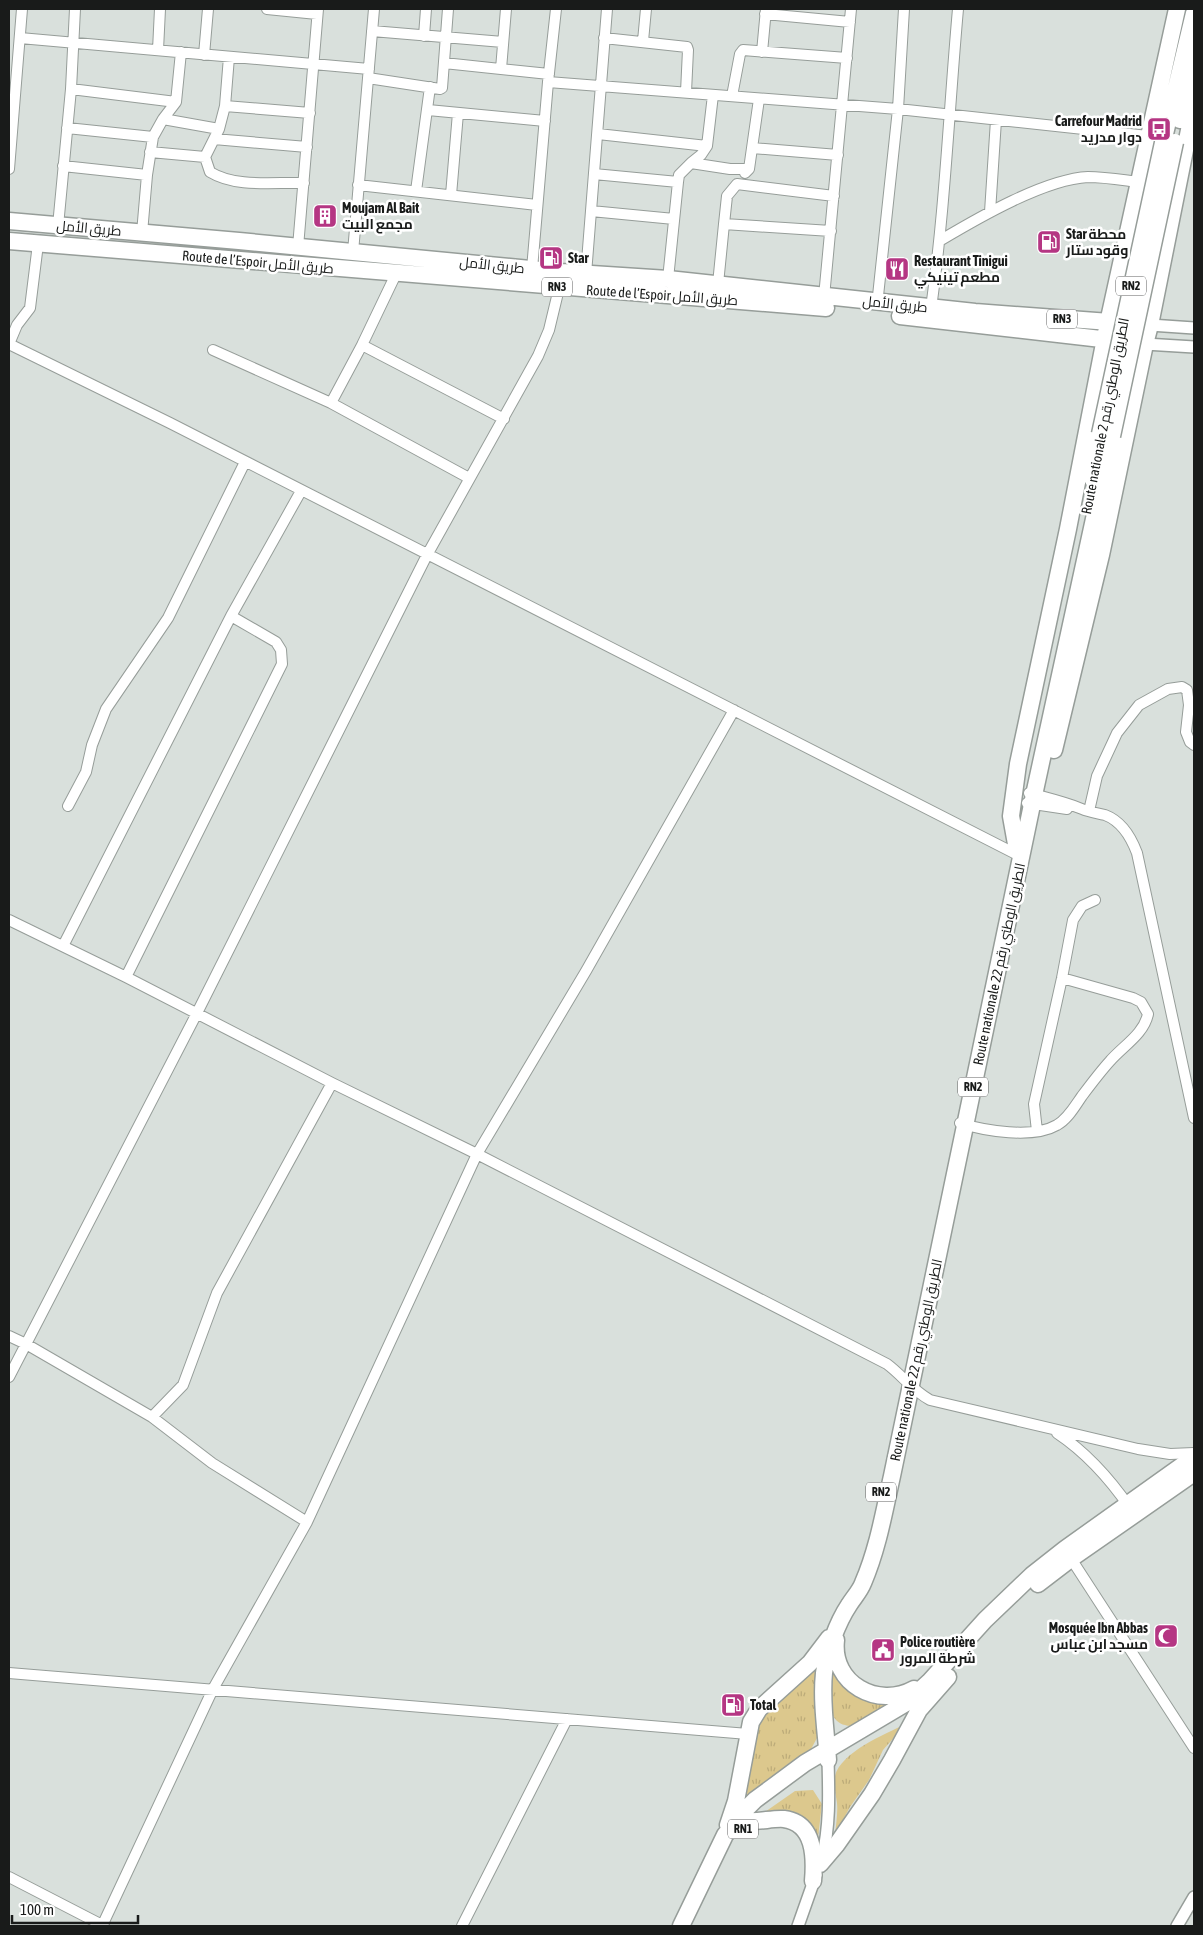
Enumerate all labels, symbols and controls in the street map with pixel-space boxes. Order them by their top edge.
place label: Carrefour Madrid دوار مدريد [1055,113,1142,146]
bus stop icon: Carrefour Madrid دوار مدريد [1146,116,1172,142]
place label: Moujam Al Bait مجمع البيت [342,200,419,234]
building icon: Moujam Al Bait مجمع البيت [312,203,338,229]
street label: طريق الأمل [56,217,122,240]
place label: Star محطة وقود ستار [1065,226,1128,259]
fuel station icon: Star محطة وقود ستار [1036,229,1062,255]
fuel station icon: Star [538,245,564,271]
street label: Route de l’Espoir طريق الأمل [181,247,335,278]
place label: Star [568,250,589,266]
place label: Restaurant Tinigui مطعم تينيكي [914,253,1008,289]
street label: طريق الأمل [459,254,525,277]
restaurant icon: Restaurant Tinigui مطعم تينيكي [884,256,910,282]
road number: RN2 [1116,276,1146,296]
road number: RN3 [542,278,572,296]
street label: Route de l’Espoir طريق الأمل [585,282,739,309]
street label: طريق الأمل [862,293,928,316]
road number: RN3 [1047,310,1077,328]
street label: Route nationale الطريق الوطني رقم 2 [1078,316,1136,516]
street label: Route nationale 22 الطريق الوطني رقم [970,861,1032,1067]
road number: RN2 [958,1078,988,1096]
street label: Route nationale 22 الطريق الوطني رقم [887,1257,949,1463]
road number: RN2 [866,1482,896,1501]
place label: Mosquée Ibn Abbas مسجد ابن عباس [1049,1620,1148,1653]
mosque icon: Mosquée Ibn Abbas مسجد ابن عباس [1153,1623,1179,1649]
place label: Police routière شرطة المرور [899,1634,976,1667]
public building icon: Police routière شرطة المرور [870,1637,896,1663]
fuel station icon: Total [720,1692,746,1718]
place label: Total [750,1697,776,1713]
road number: RN1 [728,1820,758,1838]
scale bar [12,1892,139,1924]
text: 100 m [20,1901,54,1918]

